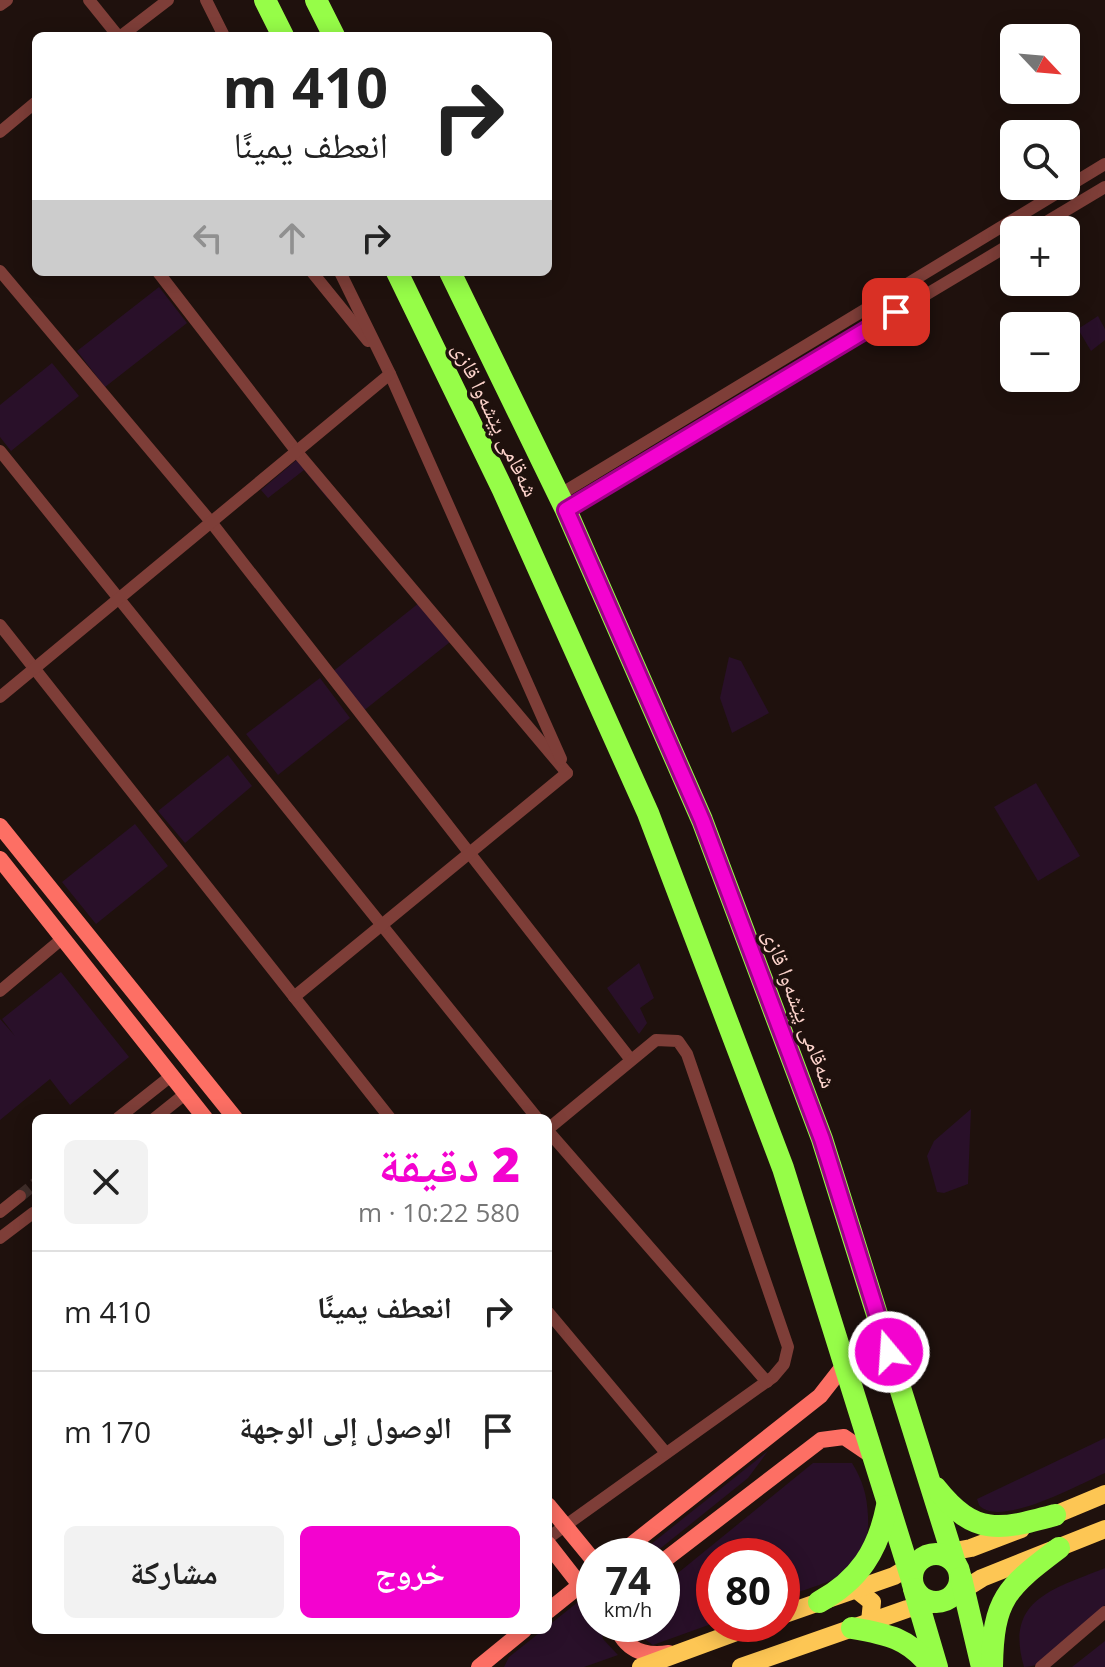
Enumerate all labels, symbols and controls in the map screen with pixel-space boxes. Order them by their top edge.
north arrow [1000,24,1080,104]
map controls [1000,24,1080,392]
text: 410 m [222,48,388,124]
icon: right [416,64,520,168]
text: انعطف يمينًا [233,120,388,169]
button: search [1000,120,1080,200]
icon: left [186,216,230,260]
icon: ahead [270,216,314,260]
icon: right [354,216,398,260]
button: + [1000,216,1080,296]
pin [862,278,930,346]
icon: arrive [874,290,918,334]
button: − [1000,312,1080,392]
street label: شەقامی پێشەوا قازی [446,337,547,501]
street label: شەقامی پێشەوا قازی [757,924,845,1092]
text: 2 دقيقة [379,1131,520,1196]
button: close [64,1140,148,1224]
text: 580 m · 10:22 [358,1194,520,1230]
text: انعطف يمينًا [317,1286,452,1327]
icon: right [476,1289,520,1333]
text: 410 m [64,1291,151,1332]
position arrow [847,1310,931,1394]
text: الوصول إلى الوجهة [239,1406,452,1447]
icon: arrive [476,1409,520,1453]
text: 170 m [64,1411,151,1452]
button: مشاركة [64,1526,284,1618]
button: خروج [300,1526,520,1618]
speed limit sign: 80 [696,1538,800,1642]
text: 74 [605,1552,651,1607]
text: km/h [604,1596,652,1623]

